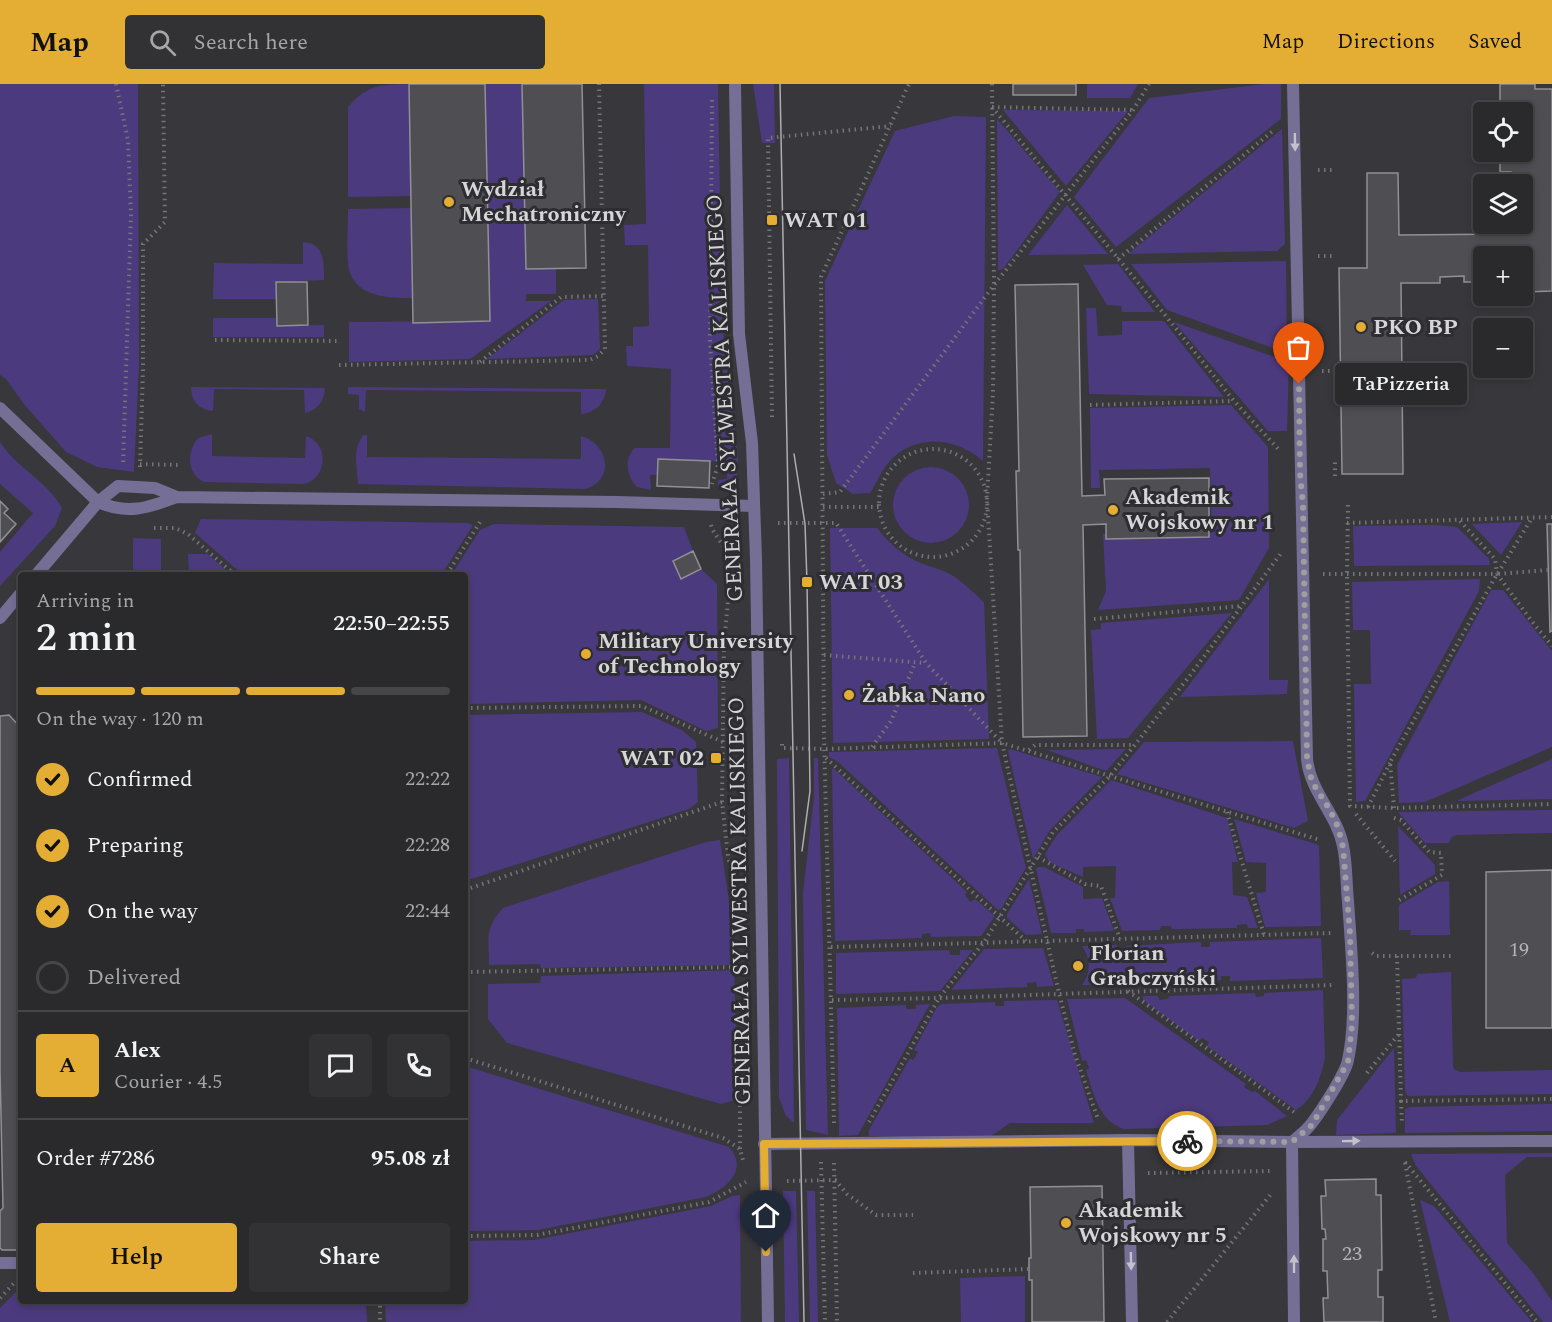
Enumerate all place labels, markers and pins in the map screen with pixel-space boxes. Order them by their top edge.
place label: Wydział Mechatroniczny [461,173,627,231]
marker: Wydział Mechatroniczny [442,195,456,209]
place label: WAT 01 [784,204,868,237]
marker: WAT 01 [765,213,779,227]
place label: PKO BP [1373,311,1458,344]
marker: PKO BP [1354,320,1368,334]
pin [1273,322,1324,384]
callout: TaPizzeria [1335,363,1467,405]
place label: Akademik Wojskowy nr 1 [1125,481,1274,539]
marker: Akademik Wojskowy nr 1 [1106,503,1120,517]
place label: WAT 03 [819,566,903,599]
marker: WAT 03 [800,575,814,589]
place label: Military University of Technology [598,625,795,683]
marker: Military University of Technology [579,647,593,661]
place label: Żabka Nano [861,679,985,712]
marker: Żabka Nano [842,688,856,702]
place label: WAT 02 [620,742,704,775]
marker: WAT 02 [709,751,723,765]
place label: Florian Grabczyński [1090,937,1216,995]
marker: Florian Grabczyński [1071,959,1085,973]
pin [740,1190,791,1252]
place label: Akademik Wojskowy nr 5 [1078,1194,1227,1252]
marker: Akademik Wojskowy nr 5 [1059,1216,1073,1230]

